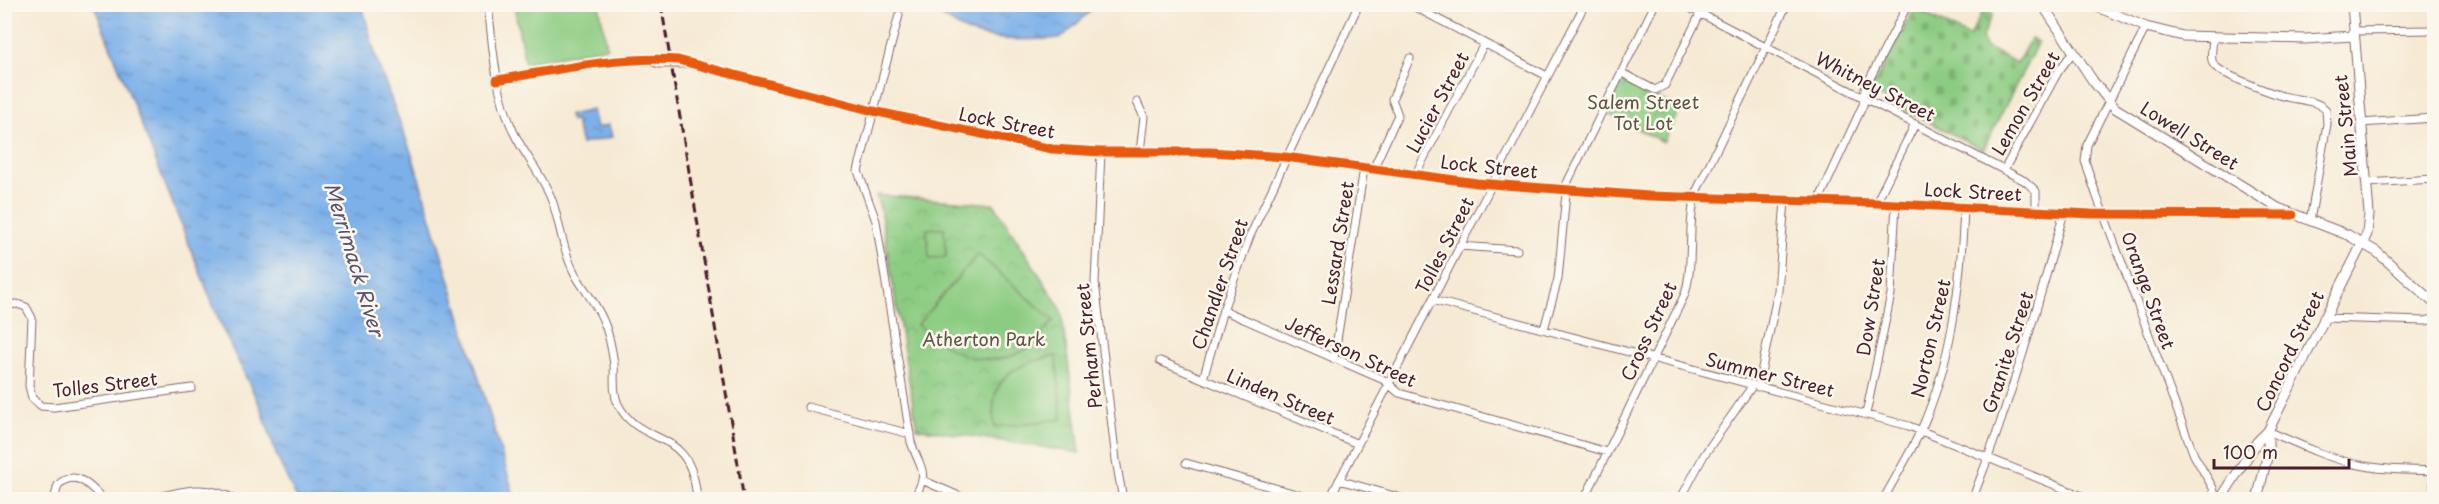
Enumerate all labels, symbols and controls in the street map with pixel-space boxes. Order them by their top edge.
street label: Whitney Street [1812,44,1940,128]
street label: Lemon Street [1984,46,2066,160]
street label: Lucier Street [1399,47,1475,157]
street label: Main Street [2326,74,2364,178]
park label: Salem Street Tot Lot [1587,88,1699,136]
street label: Lowell Street [2136,94,2244,176]
street label: Lock Street [956,99,1058,145]
street label: Lock Street [1439,147,1539,185]
street label: Lock Street [1924,175,2022,207]
water label: Merrimack River [317,179,393,342]
street label: Lessard Street [1314,179,1360,307]
street label: Tolles Street [1408,192,1480,298]
street label: Chandler Street [1184,215,1254,353]
street label: Orange Street [2115,227,2183,353]
street label: Dow Street [1849,256,1891,358]
street label: Norton Street [1903,276,1957,400]
street label: Cross Street [1613,277,1683,385]
street label: Perham Street [1068,282,1108,410]
street label: Concord Street [2248,286,2330,416]
street label: Granite Street [1975,287,2039,417]
street label: Jefferson Street [1281,309,1421,393]
park label: Atherton Park [922,325,1046,352]
street label: Summer Street [1703,345,1837,403]
street label: Linden Street [1223,361,1339,431]
street label: Tolles Street [51,364,159,404]
scale bar [2214,432,2349,470]
text: 100 m [2223,438,2278,465]

